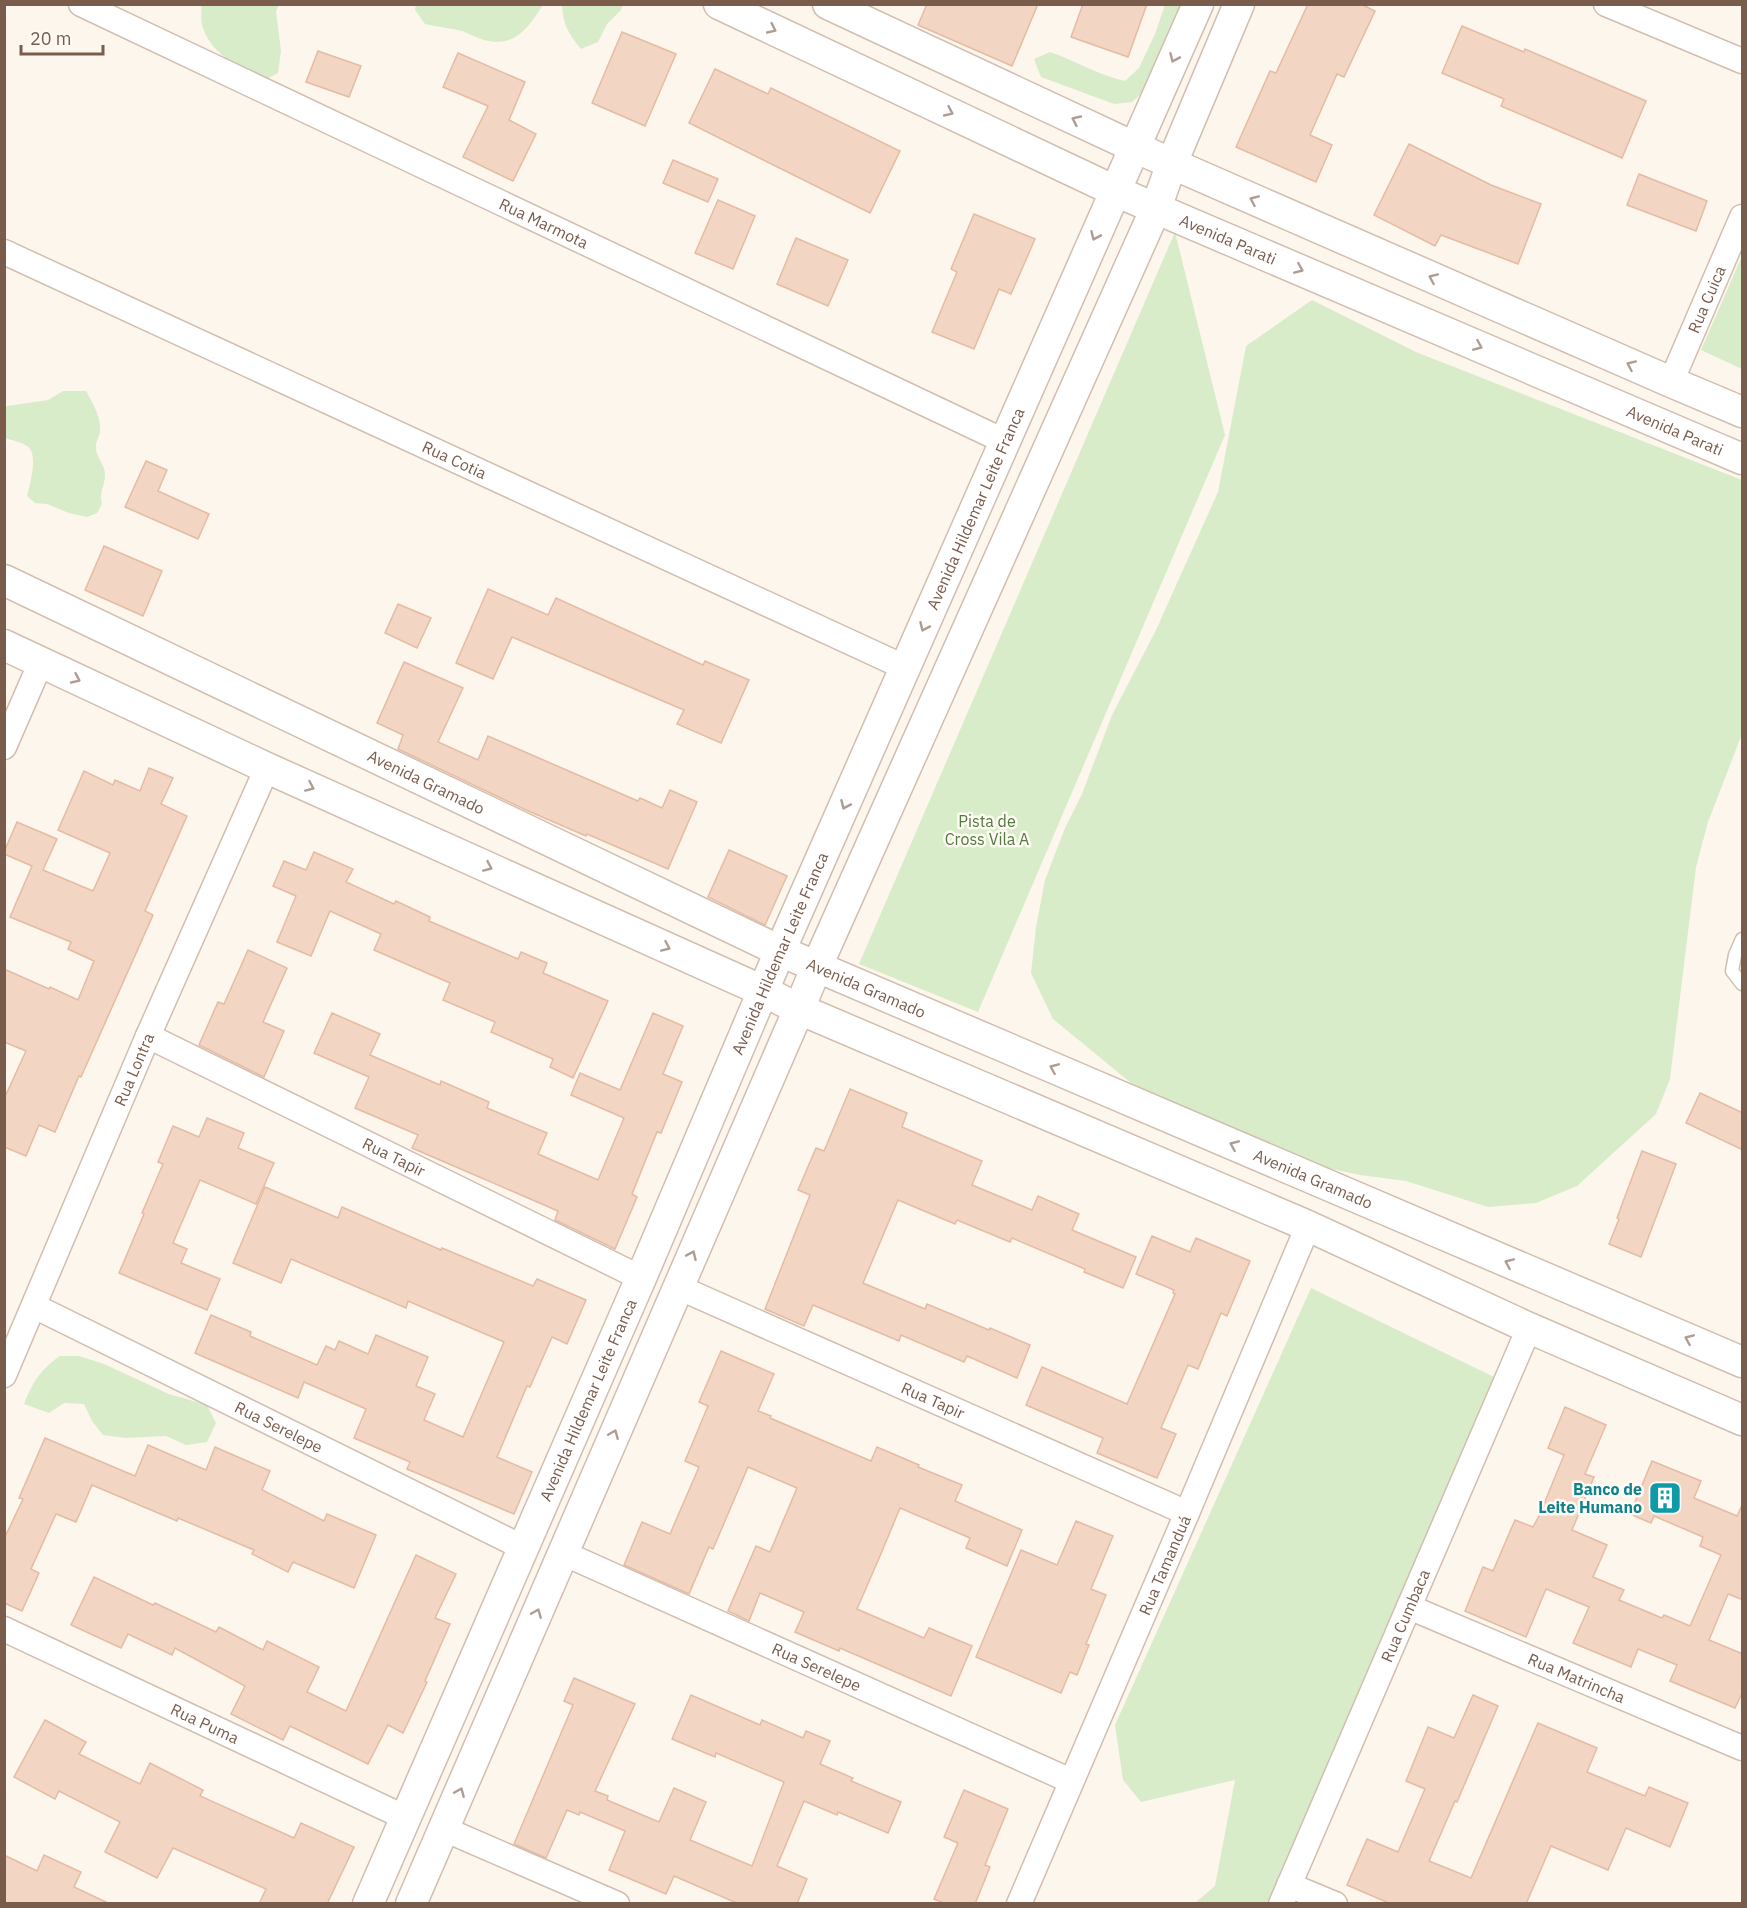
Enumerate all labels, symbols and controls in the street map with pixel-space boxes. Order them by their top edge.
scale bar [21,18,104,56]
one-way arrow [766,22,777,34]
text: 20 m [30,27,72,50]
one-way arrow [1169,52,1181,63]
one-way arrow [942,105,953,117]
one-way arrow [1072,115,1083,127]
street label: Rua Marmota [496,193,592,253]
one-way arrow [1250,195,1261,207]
street label: Avenida Parati [1177,210,1280,269]
one-way arrow [1090,230,1102,241]
one-way arrow [1293,262,1304,274]
street label: Rua Cuica [1683,262,1730,336]
one-way arrow [1428,273,1439,285]
one-way arrow [1472,339,1483,351]
one-way arrow [1626,360,1637,372]
street label: Avenida Parati [1624,401,1726,460]
street label: Avenida Hildemar Leite Franca [922,404,1029,612]
street label: Rua Cotia [419,436,490,483]
one-way arrow [919,620,931,631]
one-way arrow [70,671,81,683]
street label: Avenida Gramado [364,745,488,818]
one-way arrow [304,780,315,792]
one-way arrow [840,798,852,809]
park label: Pista de Cross Vila A [945,811,1029,849]
street label: Avenida Hildemar Leite Franca [727,849,833,1058]
one-way arrow [482,860,493,872]
one-way arrow [660,940,671,952]
street label: Avenida Gramado [804,954,929,1022]
street label: Rua Lontra [109,1029,158,1109]
one-way arrow [1050,1063,1061,1075]
street label: Rua Tapir [359,1133,429,1181]
one-way arrow [1229,1140,1240,1152]
street label: Avenida Gramado [1251,1145,1376,1213]
one-way arrow [684,1250,696,1261]
one-way arrow [1505,1258,1516,1270]
street label: Avenida Hildemar Leite Franca [535,1295,641,1504]
one-way arrow [1684,1335,1695,1347]
street label: Rua Tapir [898,1377,968,1423]
street label: Rua Serelepe [231,1397,326,1457]
one-way arrow [607,1429,619,1440]
place label: Banco de Leite Humano [1538,1479,1642,1517]
building icon: Banco de Leite Humano [1647,1480,1683,1516]
street label: Rua Tamanduá [1134,1512,1195,1618]
street label: Rua Cumbaca [1376,1566,1434,1665]
one-way arrow [530,1608,542,1619]
street label: Rua Serelepe [769,1638,865,1696]
street label: Rua Matrincha [1525,1649,1629,1708]
street label: Rua Puma [168,1699,243,1748]
one-way arrow [453,1788,465,1799]

